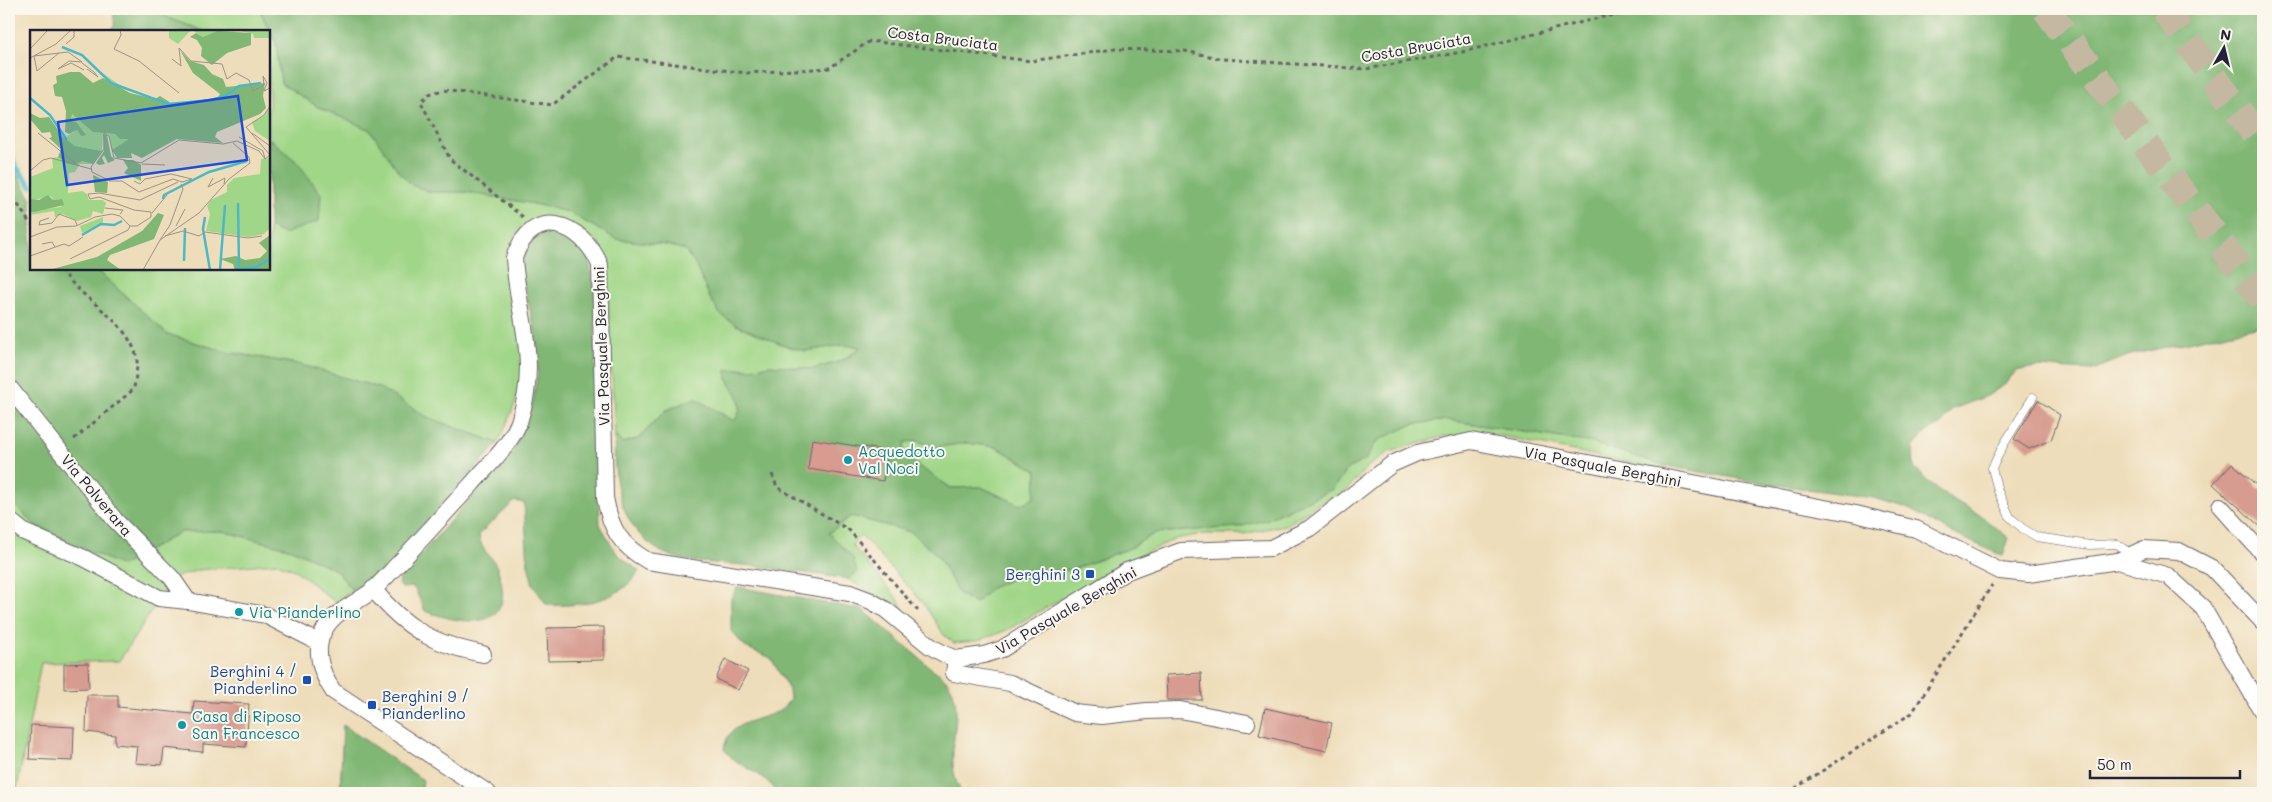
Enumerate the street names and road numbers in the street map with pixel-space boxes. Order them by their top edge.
street label: Costa Bruciata [886,21,1000,55]
street label: Costa Bruciata [1359,27,1473,67]
street label: Via Pasquale Berghini [588,266,614,426]
street label: Via Pasquale Berghini [1523,441,1683,491]
street label: Via Polverara [57,450,137,540]
street label: Via Pasquale Berghini [992,561,1140,659]

